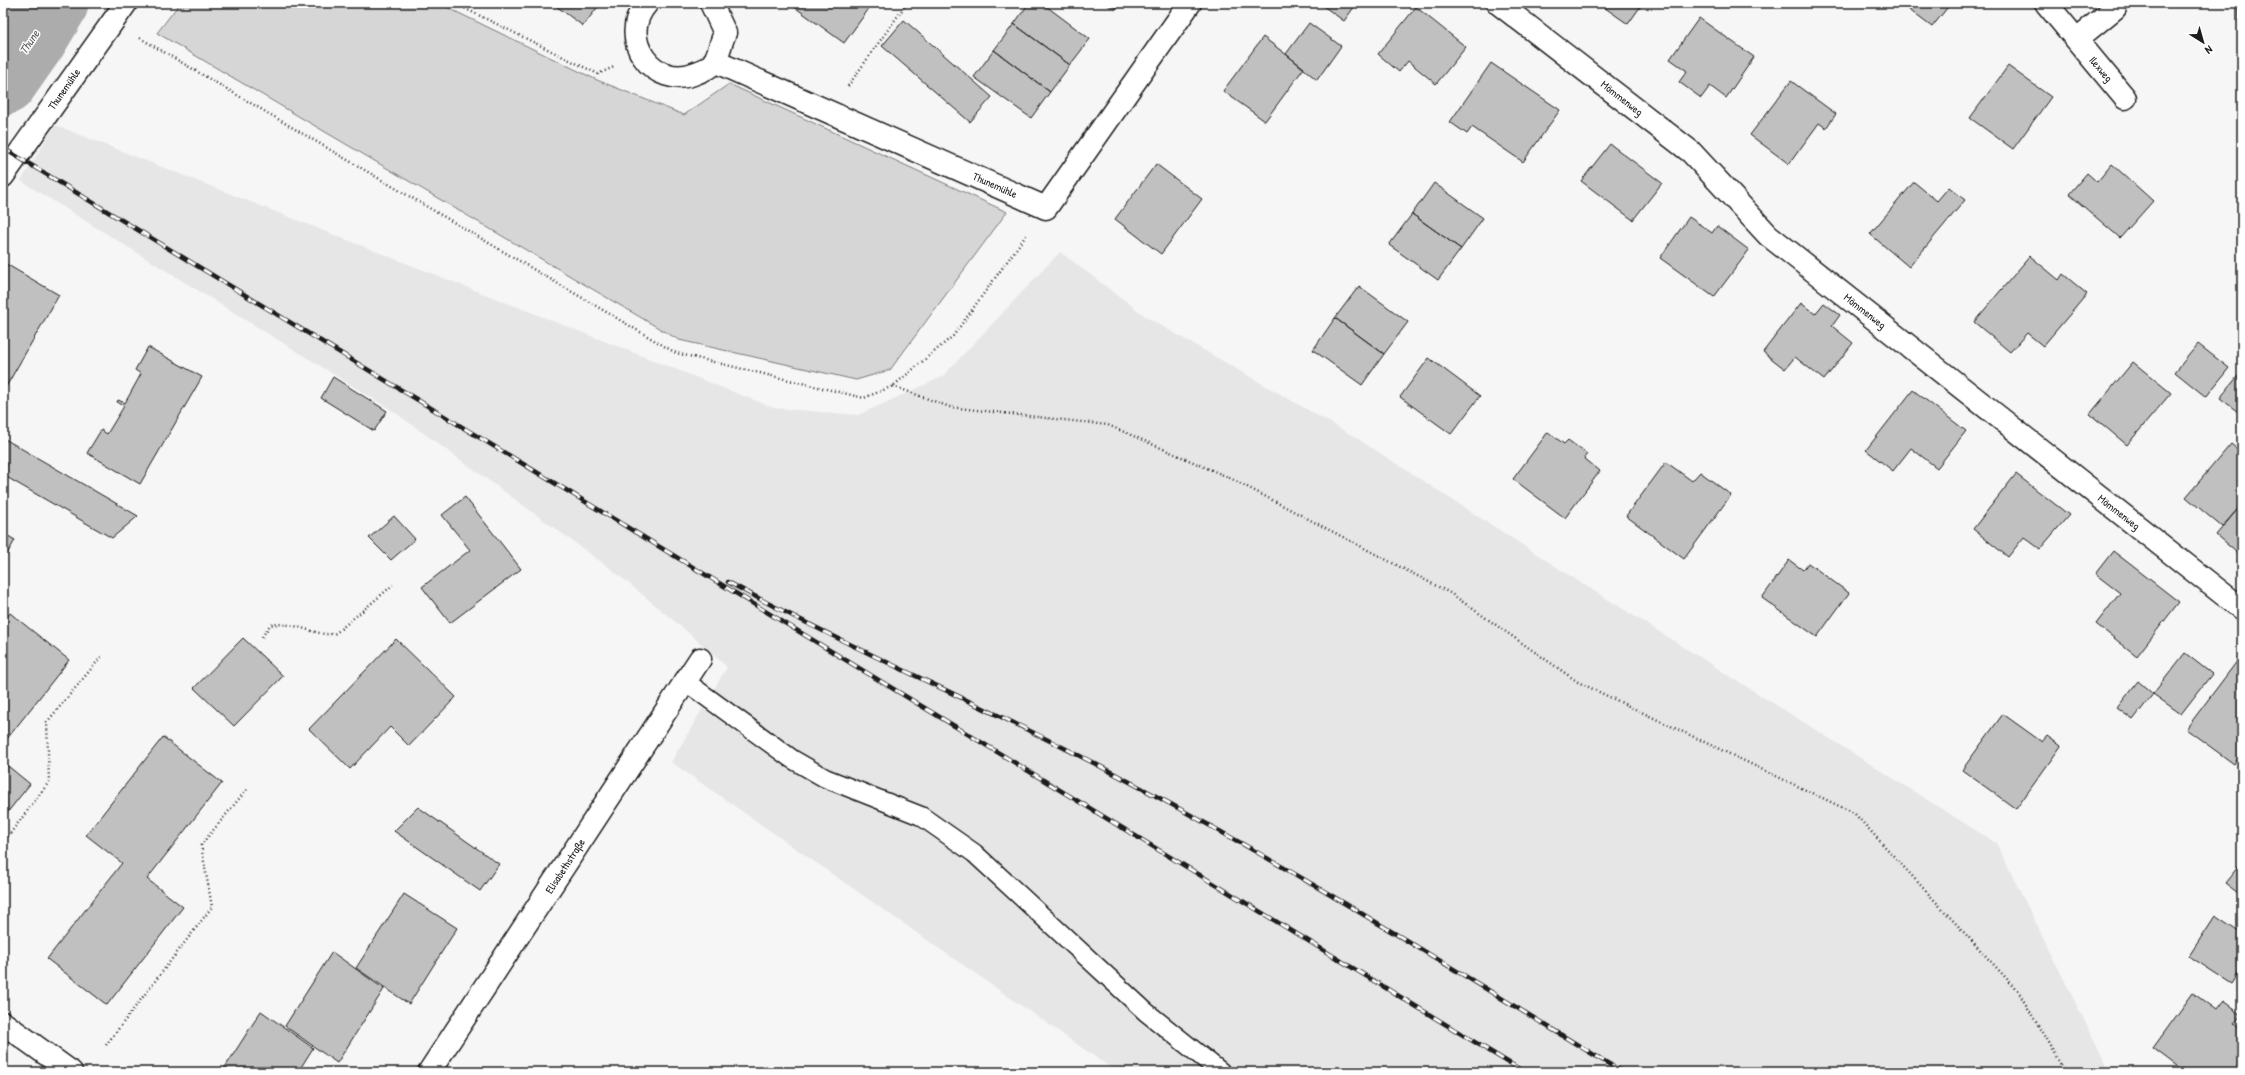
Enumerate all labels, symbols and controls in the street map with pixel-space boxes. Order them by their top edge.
north arrow [2183,22,2223,62]
water label: Thune [15,26,44,57]
text: N [2202,43,2216,57]
street label: Ilexweg [2086,53,2116,85]
street label: Thunemühle [45,65,84,112]
street label: Mömmenweg [1598,77,1646,119]
street label: Thunemühle [971,169,1020,201]
street label: Mömmenweg [1841,290,1889,332]
street label: Mömmenweg [2095,491,2143,533]
street label: Elisabethstraße [542,835,588,896]

